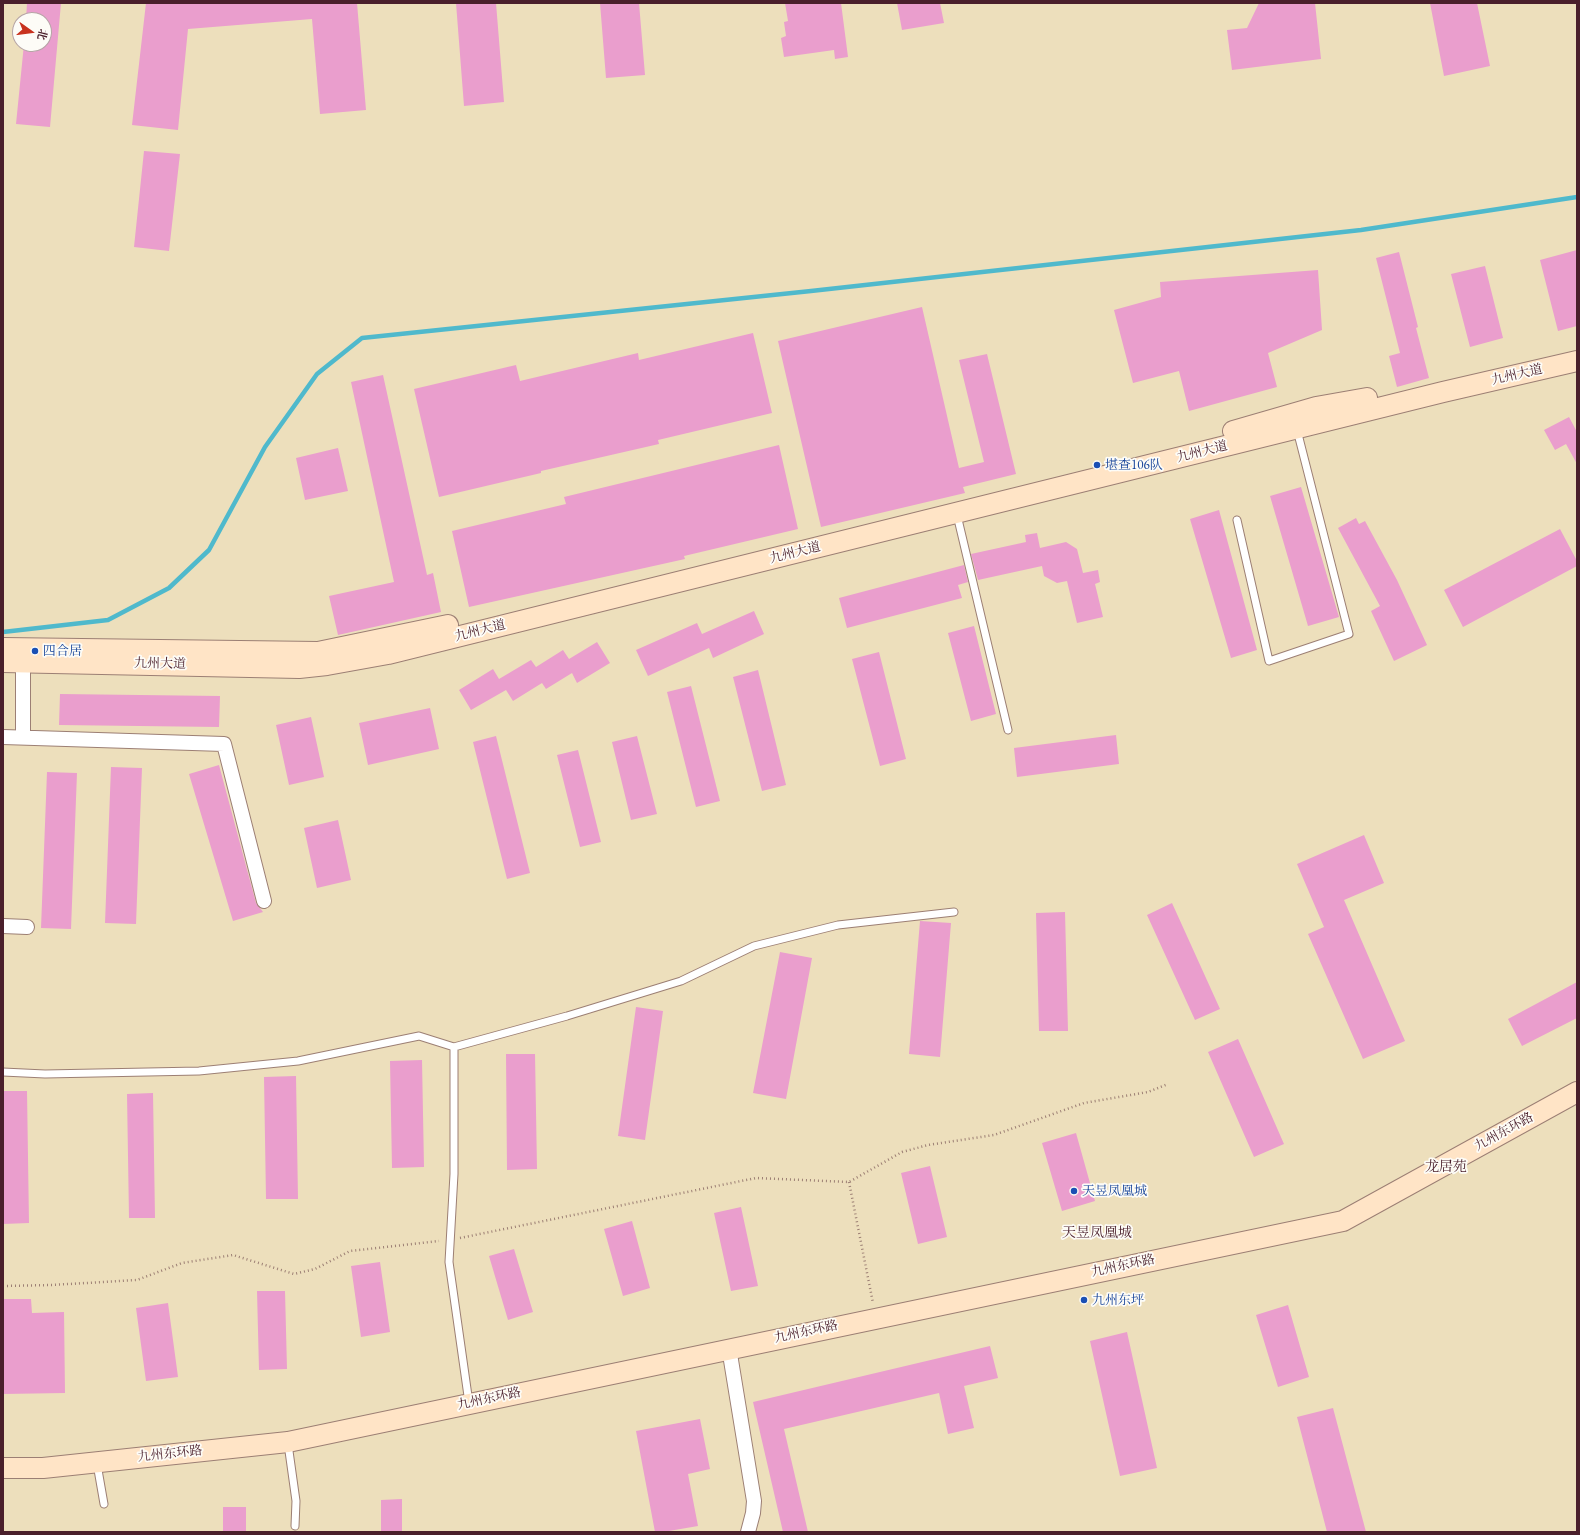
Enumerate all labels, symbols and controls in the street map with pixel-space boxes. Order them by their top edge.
north arrow [12,12,52,52]
text: 北 [35,28,51,42]
street label: 九州大道 [1490,362,1544,388]
street label: 九州大道 [1175,438,1229,466]
place label: 堪查106队 [1105,457,1163,473]
marker: 堪查106队 [1092,460,1102,470]
street label: 九州大道 [768,539,822,567]
street label: 九州大道 [453,617,507,645]
place label: 四合居 [43,643,82,659]
marker: 四合居 [30,646,40,656]
street label: 九州大道 [134,656,186,672]
street label: 九州东环路 [1472,1109,1536,1155]
district label: 龙居苑 [1425,1159,1467,1175]
place label: 天昱凤凰城 [1082,1183,1147,1199]
marker: 天昱凤凰城 [1069,1186,1079,1196]
district label: 天昱凤凰城 [1062,1225,1132,1241]
street label: 九州东环路 [1090,1252,1156,1280]
place label: 九州东坪 [1092,1292,1144,1308]
marker: 九州东坪 [1079,1295,1089,1305]
street label: 九州东环路 [773,1318,839,1346]
street label: 九州东环路 [456,1385,522,1413]
street label: 九州东环路 [137,1443,203,1465]

